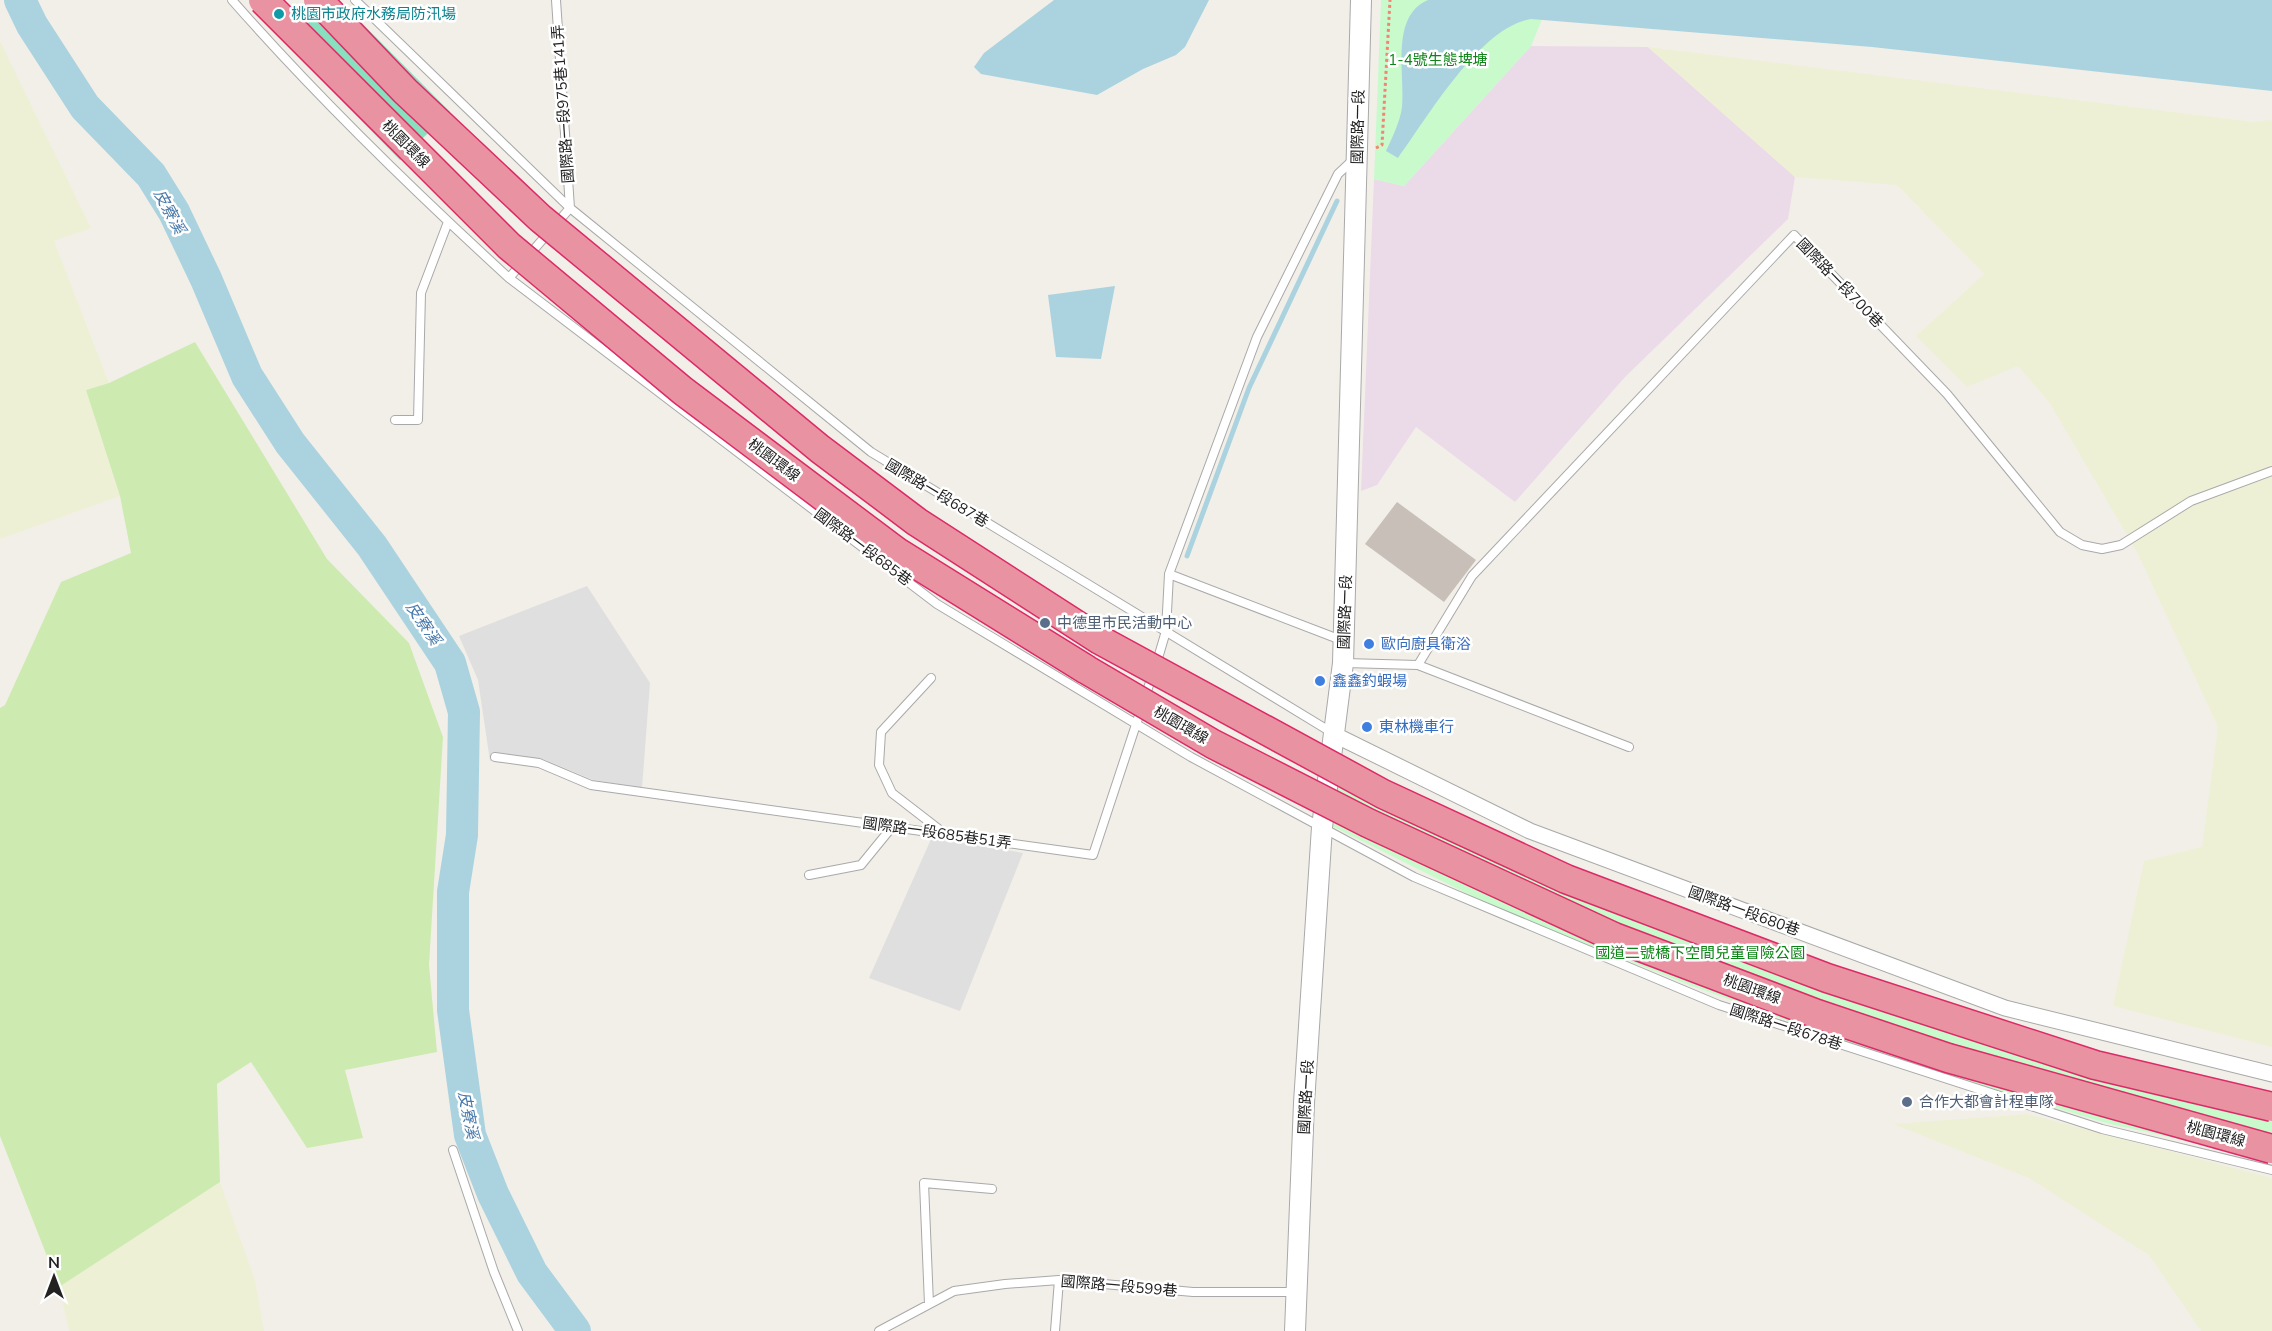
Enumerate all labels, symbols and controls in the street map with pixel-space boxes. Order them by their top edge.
place label: 桃園市政府水務局防汛場 [291,4,456,24]
marker: 桃園市政府水務局防汛場 [272,7,286,21]
street label: 國際路一段975巷141弄 [547,24,579,184]
park label: 1-4號生態埤塘 [1388,50,1488,70]
street label: 國際路一段 [1347,89,1369,165]
street label: 桃園環線 [378,116,434,172]
water label: 皮寮溪 [148,185,191,240]
street label: 國際路一段700巷 [1792,234,1888,332]
street label: 桃園環線 [744,434,804,486]
street label: 國際路一段687巷 [882,454,992,532]
street label: 國際路一段685巷 [810,504,916,590]
street label: 國際路一段 [1334,574,1356,650]
water label: 皮寮溪 [401,598,447,651]
place label: 中德里市民活動中心 [1057,613,1192,633]
marker: 中德里市民活動中心 [1038,616,1052,630]
place label: 歐向廚具衛浴 [1381,634,1471,654]
marker: 歐向廚具衛浴 [1362,637,1376,651]
place label: 鑫鑫釣蝦場 [1332,671,1407,691]
marker: 鑫鑫釣蝦場 [1313,674,1327,688]
street label: 桃園環線 [1150,701,1212,749]
place label: 東林機車行 [1379,717,1454,737]
marker: 東林機車行 [1360,720,1374,734]
street label: 國際路一段685巷51弄 [861,813,1013,853]
street label: 國際路一段680巷 [1686,882,1802,940]
park label: 國道二號橋下空間兒童冒險公園 [1595,943,1805,963]
street label: 桃園環線 [1720,969,1784,1009]
street label: 國際路一段678巷 [1727,999,1845,1055]
street label: 國際路一段 [1294,1059,1318,1135]
water label: 皮寮溪 [453,1090,484,1143]
place label: 合作大都會計程車隊 [1919,1092,2054,1112]
marker: 合作大都會計程車隊 [1900,1095,1914,1109]
street label: 桃園環線 [2184,1117,2248,1151]
north arrow [24,1247,84,1307]
text: N [48,1252,60,1274]
street label: 國際路一段599巷 [1060,1271,1178,1301]

